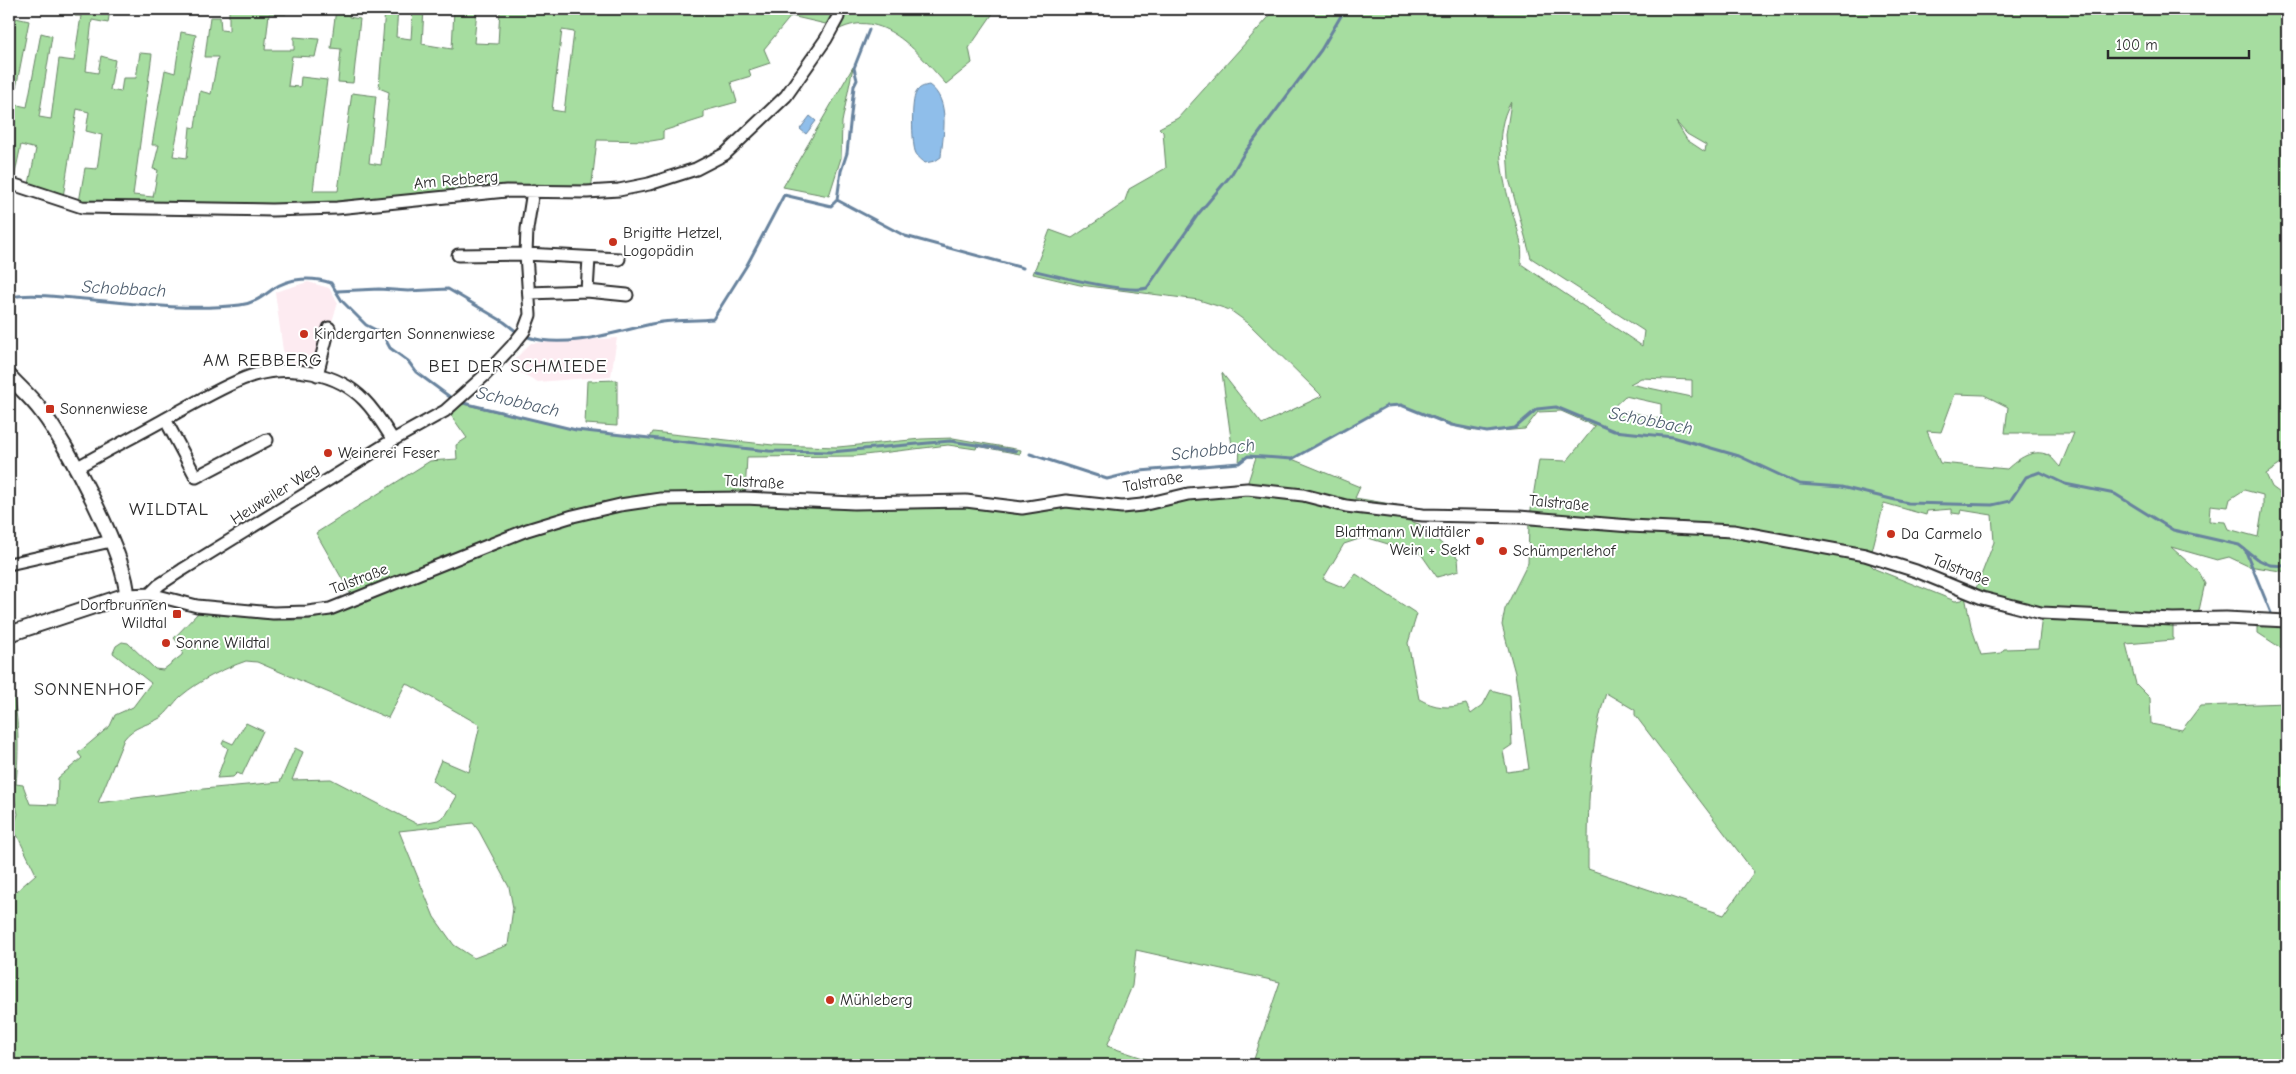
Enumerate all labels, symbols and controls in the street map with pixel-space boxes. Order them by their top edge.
scale bar [2108,28,2250,60]
text: 100 m [2116,36,2158,54]
street label: Am Rebberg [413,167,499,193]
place label: Brigitte Hetzel, Logopädin [623,224,722,260]
marker: Brigitte Hetzel, Logopädin [607,236,619,248]
water label: Schobbach [81,276,167,302]
place label: Kindergarten Sonnenwiese [314,325,495,343]
marker: Kindergarten Sonnenwiese [298,328,310,340]
district label: AM REBBERG [203,350,323,371]
district label: BEI DER SCHMIEDE [428,356,608,377]
water label: Schobbach [474,382,562,422]
place label: Sonnenwiese [60,400,148,418]
marker: Sonnenwiese [44,403,56,415]
water label: Schobbach [1607,403,1695,439]
water label: Schobbach [1170,434,1256,466]
place label: Weinerei Feser [338,444,440,462]
marker: Weinerei Feser [322,447,334,459]
street label: Heuweiler Weg [227,460,323,528]
street label: Talstraße [1122,468,1184,496]
street label: Talstraße [723,471,785,493]
street label: Talstraße [1528,491,1590,515]
district label: WILDTAL [129,498,209,520]
place label: Blattmann Wildtäler Wein + Sekt [1335,523,1471,559]
place label: Da Carmelo [1901,525,1982,543]
marker: Da Carmelo [1885,528,1897,540]
marker: Blattmann Wildtäler Wein + Sekt [1474,535,1486,547]
place label: Schümperlehof [1513,542,1617,560]
marker: Schümperlehof [1497,545,1509,557]
street label: Talstraße [1930,550,1992,590]
street label: Talstraße [327,560,391,598]
place label: Dorfbrunnen Wildtal [80,596,167,632]
marker: Dorfbrunnen Wildtal [171,608,183,620]
place label: Sonne Wildtal [176,634,270,652]
marker: Sonne Wildtal [160,637,172,649]
district label: SONNENHOF [34,679,146,700]
place label: Mühleberg [840,991,913,1009]
marker: Mühleberg [824,994,836,1006]

